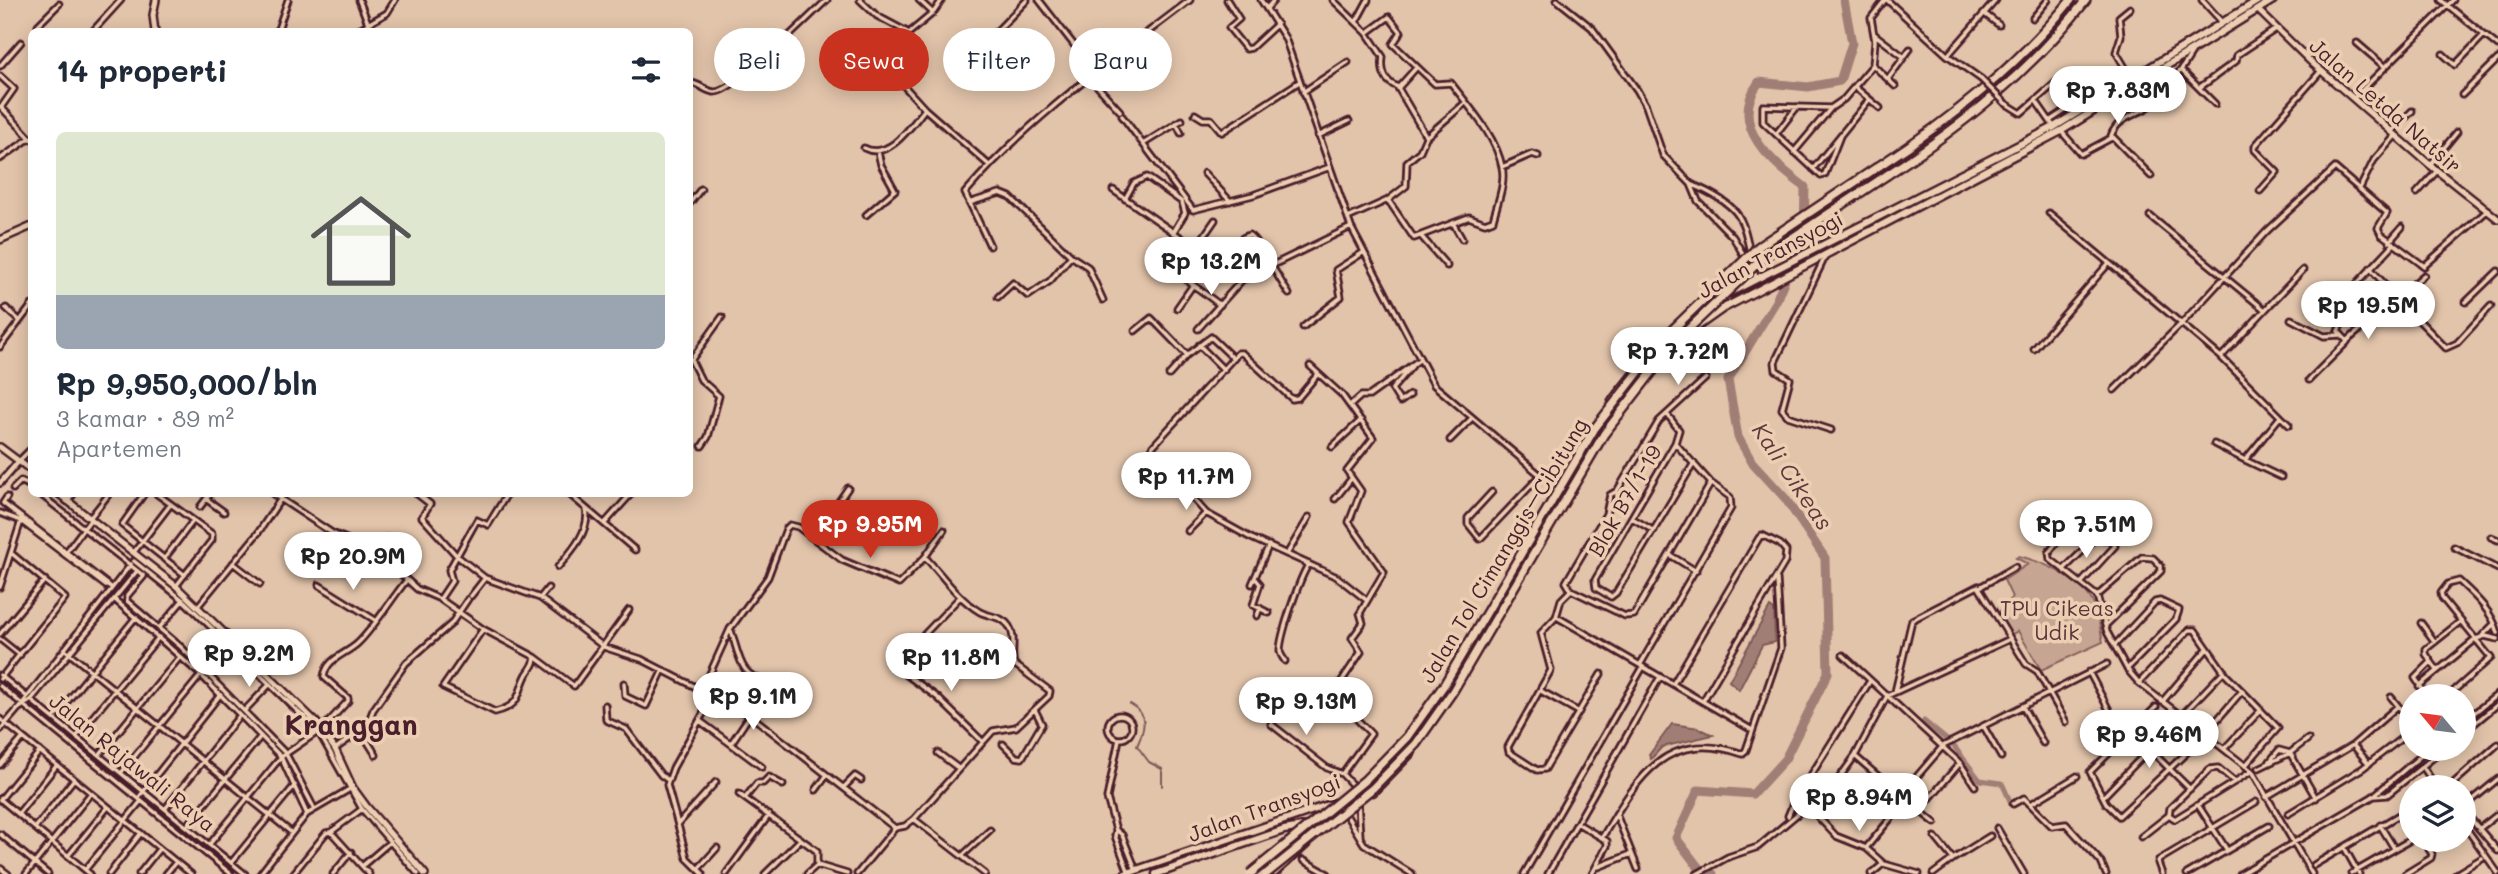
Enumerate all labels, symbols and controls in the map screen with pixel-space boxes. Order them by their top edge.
chip: Beli [714,28,805,91]
chip: Sewa [819,28,929,91]
chip: Filter [943,28,1055,91]
chip: Baru [1069,28,1172,91]
street label: Jalan Letda Natsir [2304,32,2468,178]
text: 14 properti [56,50,228,90]
icon: filters [627,51,665,89]
pin: Rp 7.83M [2046,66,2190,126]
text: Rp 7.83M [2065,74,2171,104]
icon: home [298,178,424,304]
street label: Jalan Transyogi [1693,204,1847,304]
pin: Rp 13.2M [1139,238,1283,297]
text: Rp 13.2M [1160,245,1262,275]
pin: Rp 19.5M [2296,282,2440,341]
text: Rp 19.5M [2317,289,2419,319]
pin: Rp 7.72M [1606,328,1750,387]
text: Rp 7.72M [1627,335,1729,365]
text: Rp 9,950,000/bln [56,363,318,403]
text: 3 kamar · 89 m² [56,403,234,433]
street label: Jalan Tol Cimanggis–Cibitung [1413,413,1593,687]
water label: Kali Cikeas [1746,416,1840,536]
text: Apartemen [56,433,182,463]
street label: Blok B7/1-19 [1581,439,1667,561]
pin: Rp 11.7M [1114,452,1258,512]
text: Rp 11.7M [1137,460,1235,490]
pin: Rp 9.95M [798,500,942,560]
pin: Rp 7.51M [2014,500,2158,560]
text: Rp 9.95M [817,508,923,538]
text: Rp 7.51M [2036,508,2136,538]
pin: Rp 20.9M [281,532,425,592]
text: Rp 20.9M [300,540,406,570]
park label: TPU Cikeas Udik [2000,594,2114,645]
pin: Rp 9.2M [184,630,314,689]
pin: Rp 11.8M [879,634,1023,693]
text: Rp 9.2M [203,637,295,667]
text: Rp 11.8M [901,641,1001,671]
pin: Rp 9.1M [688,672,818,732]
pin: Rp 9.13M [1234,678,1378,737]
text: Rp 9.1M [709,680,797,710]
north arrow [2399,684,2476,761]
map controls [2399,684,2476,852]
text: Rp 9.13M [1255,685,1357,715]
street label: Jalan Rajawali Raya [44,687,222,837]
district label: Kranggan [285,706,417,742]
pin: Rp 9.46M [2077,710,2221,770]
text: Rp 9.46M [2096,718,2202,748]
street label: Jalan Transyogi [1184,767,1344,847]
pin: Rp 8.94M [1787,774,1931,833]
button: layers [2399,775,2476,852]
text: Rp 8.94M [1805,781,1913,811]

